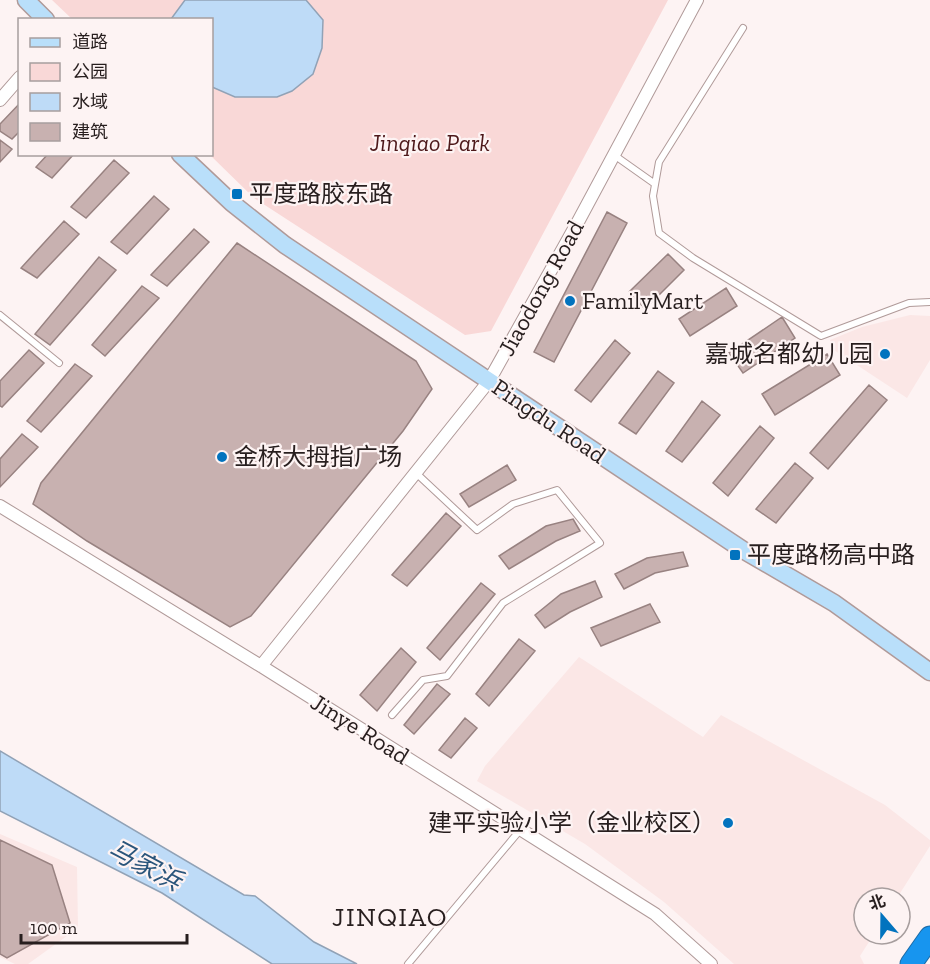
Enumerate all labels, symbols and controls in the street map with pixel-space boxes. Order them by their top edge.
legend [18,18,213,156]
text: 道路 [72,31,108,53]
text: 公园 [72,61,108,83]
text: 水域 [72,91,108,113]
text: 建筑 [72,121,108,143]
park label: Jinqiao Park [369,128,490,157]
place label: 平度路胶东路 [249,179,393,208]
marker: 平度路胶东路 [230,187,244,201]
street label: Jiaodong Road [491,215,590,361]
place label: FamilyMart [582,286,703,315]
marker: FamilyMart [563,294,577,308]
place label: 嘉城名都幼儿园 [705,339,873,368]
marker: 嘉城名都幼儿园 [878,347,892,361]
street label: Pingdu Road [487,372,612,469]
place label: 金桥大拇指广场 [234,442,402,471]
marker: 金桥大拇指广场 [215,450,229,464]
place label: 平度路杨高中路 [747,540,915,569]
marker: 平度路杨高中路 [728,548,742,562]
street label: Jinye Road [306,687,415,770]
place label: 建平实验小学（金业校区） [428,808,716,837]
marker: 建平实验小学（金业校区） [721,816,735,830]
water label: 马家浜 [103,833,189,898]
north arrow [852,886,912,946]
text: 北 [866,891,888,914]
district label: JINQIAO [332,901,448,933]
scale bar [21,907,188,945]
text: 100 m [30,917,78,939]

